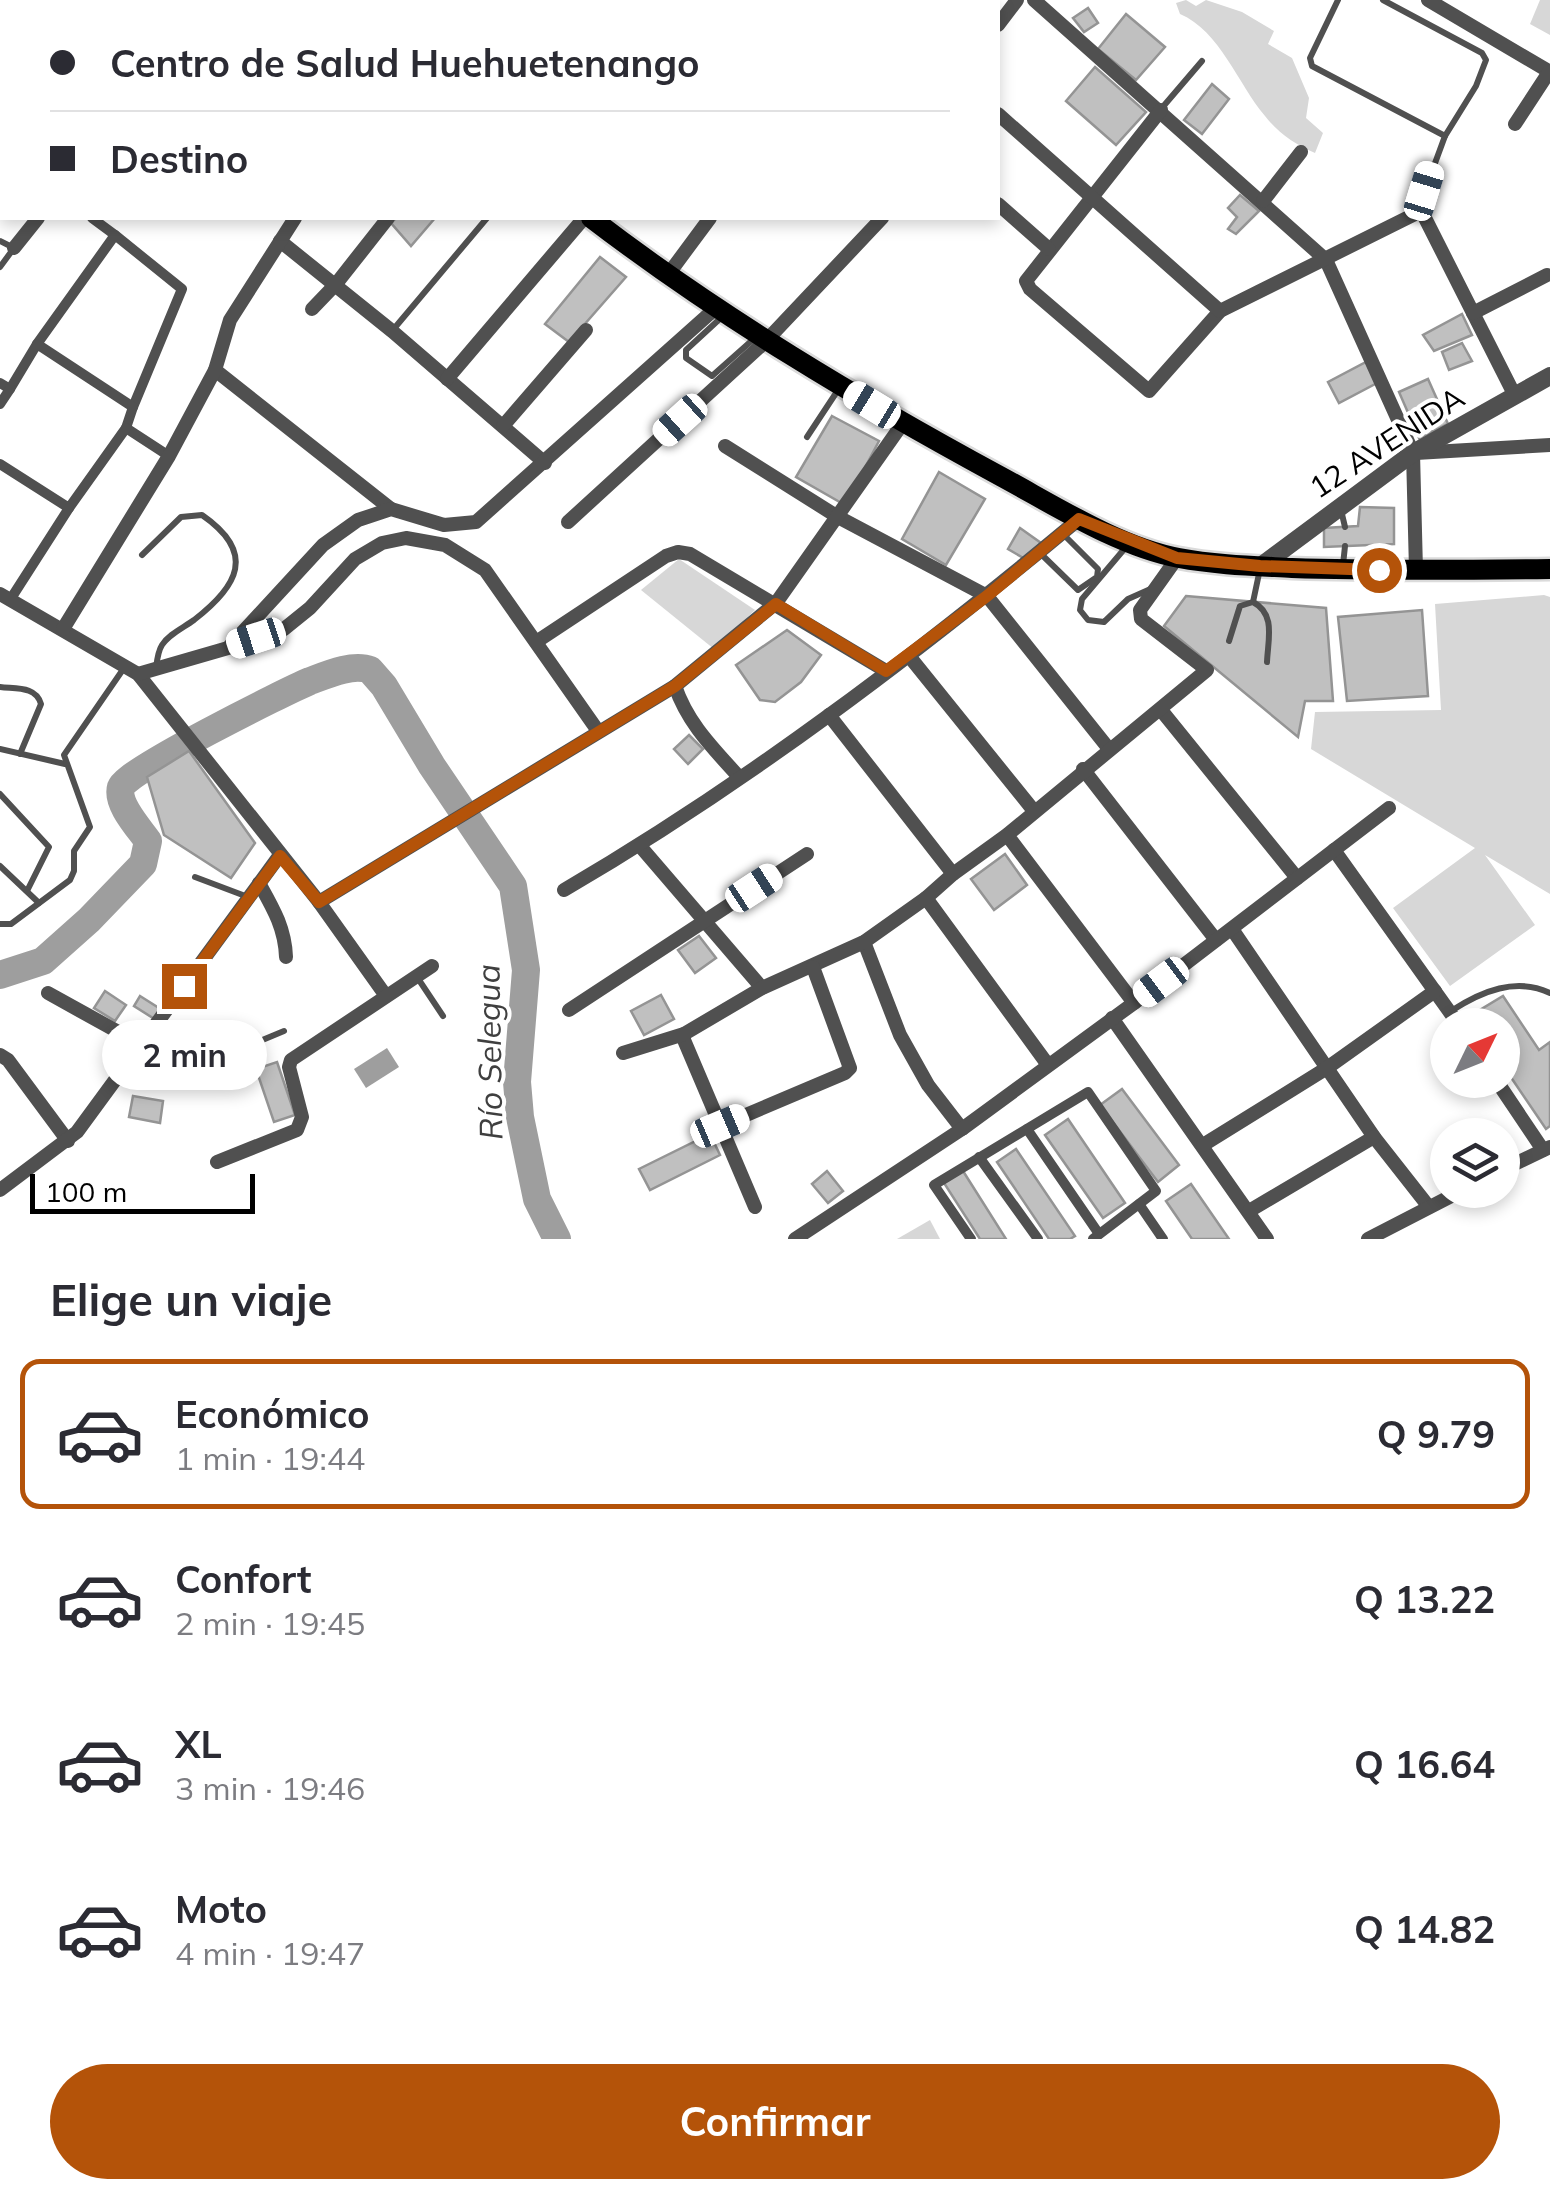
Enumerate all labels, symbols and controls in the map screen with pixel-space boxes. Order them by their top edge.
text: Centro de Salud Huehuetenango [110,39,700,87]
text: Destino [110,135,248,183]
car [1401,158,1447,224]
car [839,377,905,433]
street label: 12 AVENIDA [1302,378,1471,506]
car [648,389,712,451]
route start [1357,548,1402,593]
car [223,614,289,662]
car [721,859,787,917]
car [1128,952,1194,1012]
route end [162,964,207,1009]
water label: Río Selegua [467,964,511,1140]
north arrow [1430,1008,1520,1098]
map controls [1430,1008,1520,1208]
callout: 2 min [101,1021,266,1091]
text: 2 min [142,1035,227,1075]
car [687,1100,753,1152]
button: layers [1430,1118,1520,1208]
scale bar [30,1169,255,1214]
text: 100 m [45,1174,127,1209]
text: Elige un viaje [50,1271,332,1327]
icon: car [55,1389,145,1479]
text: Económico [175,1390,370,1438]
text: Q 9.79 [1377,1410,1495,1458]
text: 1 min · 19:44 [175,1438,365,1478]
icon: car [55,1554,145,1644]
text: Confort [175,1555,312,1603]
text: Q 13.22 [1354,1575,1495,1623]
text: 2 min · 19:45 [175,1603,365,1643]
icon: car [55,1719,145,1809]
text: XL [175,1720,222,1768]
text: Q 16.64 [1354,1740,1495,1788]
text: 3 min · 19:46 [175,1768,365,1808]
icon: car [55,1884,145,1974]
text: Moto [175,1885,267,1933]
text: Q 14.82 [1354,1905,1495,1953]
text: 4 min · 19:47 [175,1933,365,1973]
button: Confirmar [50,2064,1500,2179]

